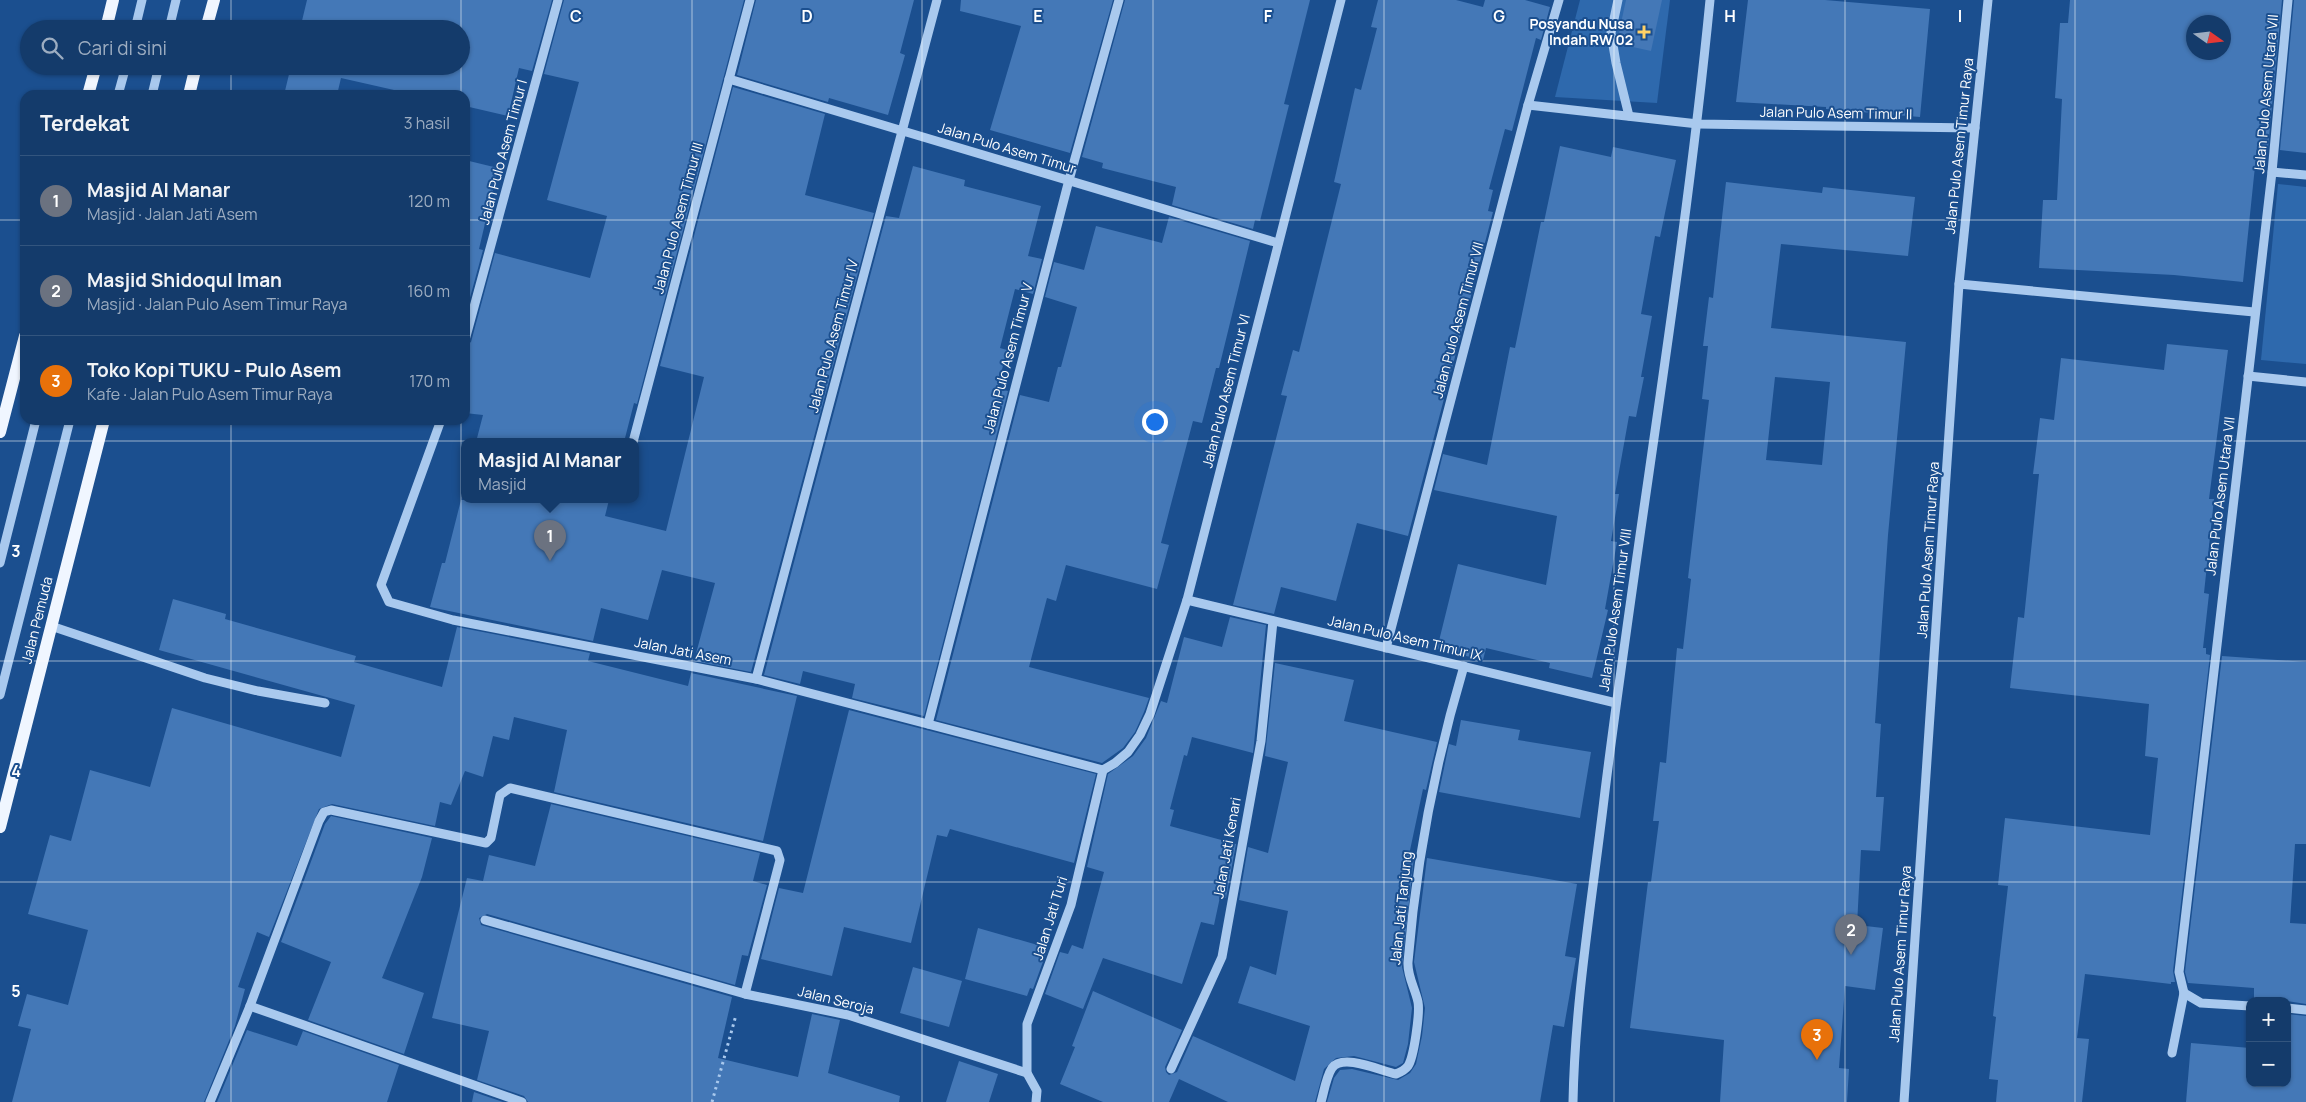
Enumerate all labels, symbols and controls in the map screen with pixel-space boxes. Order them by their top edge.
text: C [570,5,582,27]
text: D [801,5,813,27]
text: E [1033,5,1043,27]
text: F [1264,5,1273,27]
text: G [1493,5,1505,27]
text: H [1724,5,1736,27]
text: I [1958,5,1962,27]
street label: Jalan Pulo Asem Utara VII [2249,13,2282,174]
place label: Posyandu Nusa Indah RW 02 [1529,14,1633,49]
north arrow [2186,15,2231,60]
search box [20,20,470,75]
marker: Posyandu Nusa Indah RW 02 [1637,25,1651,39]
icon: search [38,34,66,62]
text: Cari di sini [78,35,167,61]
street label: Jalan Pulo Asem Timur Raya [1940,57,1977,235]
street label: Jalan Pulo Asem Timur I [474,77,531,226]
street label: Jalan Pulo Asem Timur II [1760,102,1912,123]
text: Terdekat [40,109,130,137]
text: 3 hasil [404,112,450,134]
street label: Jalan Pulo Asem Timur [936,117,1078,178]
street label: Jalan Pulo Asem Timur III [648,140,707,296]
text: Masjid Al Manar [87,177,230,203]
text: 1 [52,190,60,212]
text: 120 m [408,190,450,212]
text: Masjid · Jalan Jati Asem [87,203,257,225]
street label: Jalan Pulo Asem Timur VII [1427,240,1488,400]
street label: Jalan Pulo Asem Timur IV [803,257,862,415]
text: Masjid Shidoqul Iman [87,267,282,293]
text: 2 [51,280,61,302]
text: 160 m [407,280,450,302]
street label: Jalan Pulo Asem Timur V [978,280,1037,435]
text: Masjid · Jalan Pulo Asem Timur Raya [87,293,347,315]
street label: Jalan Pulo Asem Timur VI [1197,312,1254,470]
text: Toko Kopi TUKU - Pulo Asem [87,357,341,383]
text: 3 [51,370,61,392]
text: 170 m [409,370,450,392]
text: Kafe · Jalan Pulo Asem Timur Raya [87,383,333,405]
your location [1142,409,1168,435]
street label: Jalan Pulo Asem Utara VII [2200,415,2239,576]
popup [461,438,639,503]
text: Masjid Al Manar [478,447,622,473]
street label: Jalan Pulo Asem Timur Raya [1912,461,1943,639]
text: Masjid [478,473,526,495]
pin: 1 [534,520,566,561]
street label: Jalan Pulo Asem Timur VIII [1594,527,1635,693]
text: 3 [11,540,21,562]
street label: Jalan Pemuda [17,574,57,665]
street label: Jalan Pulo Asem Timur IX [1326,611,1485,665]
street label: Jalan Jati Asem [633,632,733,669]
text: 4 [11,760,21,782]
street label: Jalan Jati Kenari [1208,796,1245,900]
street label: Jalan Jati Tanjung [1385,850,1416,966]
street label: Jalan Pulo Asem Timur Raya [1884,865,1915,1043]
street label: Jalan Jati Turi [1028,874,1071,962]
pin: 2 [1835,914,1867,955]
text: 5 [11,980,21,1002]
street label: Jalan Seroja [796,981,876,1018]
map controls [2246,997,2291,1087]
button: + [2246,997,2291,1042]
pin: 3 [1801,1019,1833,1060]
button: − [2246,1042,2291,1087]

